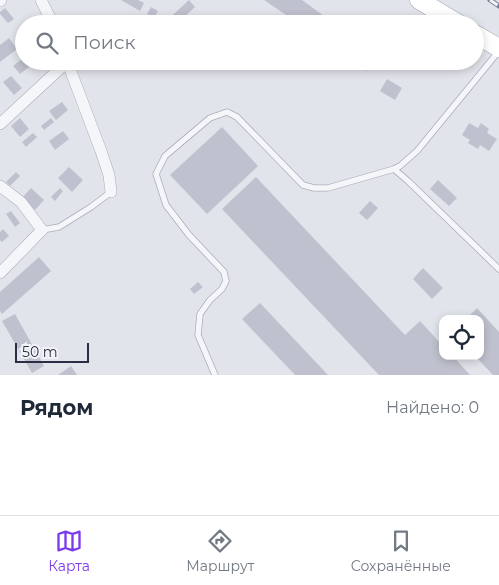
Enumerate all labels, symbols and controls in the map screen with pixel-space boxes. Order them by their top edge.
search box [15,15,484,70]
icon: search [33,29,61,57]
text: Поиск [73,31,136,54]
map controls [439,315,484,360]
button: locate [439,315,484,360]
scale bar [15,340,89,363]
text: 50 m [22,343,58,361]
text: Рядом [20,395,93,420]
text: Найдено: 0 [386,398,479,417]
tab: Карта [48,527,90,575]
tab: Маршрут [186,527,254,575]
tab: Сохранённые [351,527,451,575]

